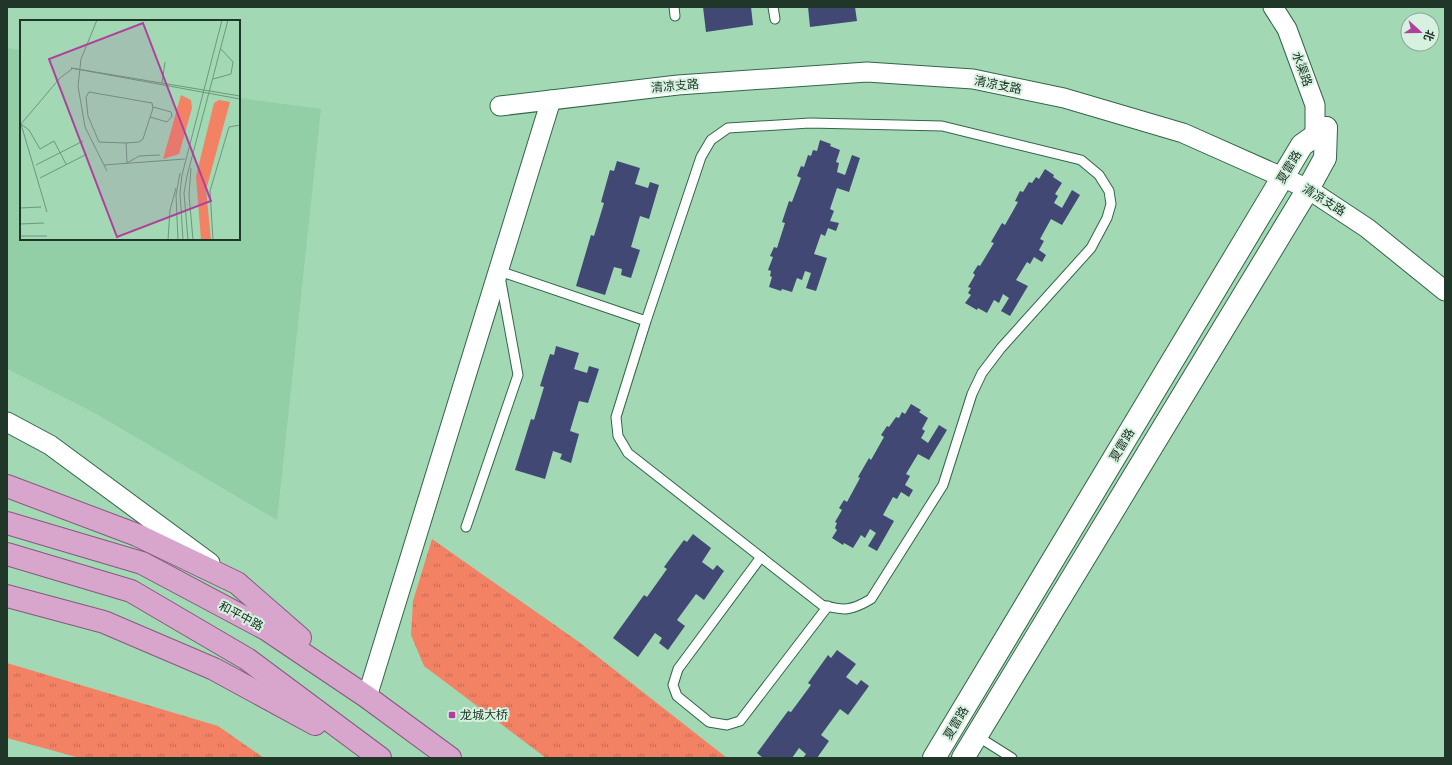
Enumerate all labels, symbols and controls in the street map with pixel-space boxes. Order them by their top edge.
north arrow [1400,12,1440,52]
inset map [20,20,240,240]
text: 北 [1422,28,1437,43]
street label: 水渠路 [1289,50,1315,88]
street label: 清凉支路 [973,74,1023,96]
street label: 清凉支路 [650,77,700,95]
street label: 夏雷路 [1274,148,1304,186]
street label: 清凉支路 [1300,181,1348,219]
street label: 夏雷路 [1107,426,1137,464]
street label: 和平中路 [217,599,265,633]
street label: 夏雷路 [941,704,971,742]
place label: 龙城大桥 [460,708,508,722]
marker: 龙城大桥 [447,710,457,720]

